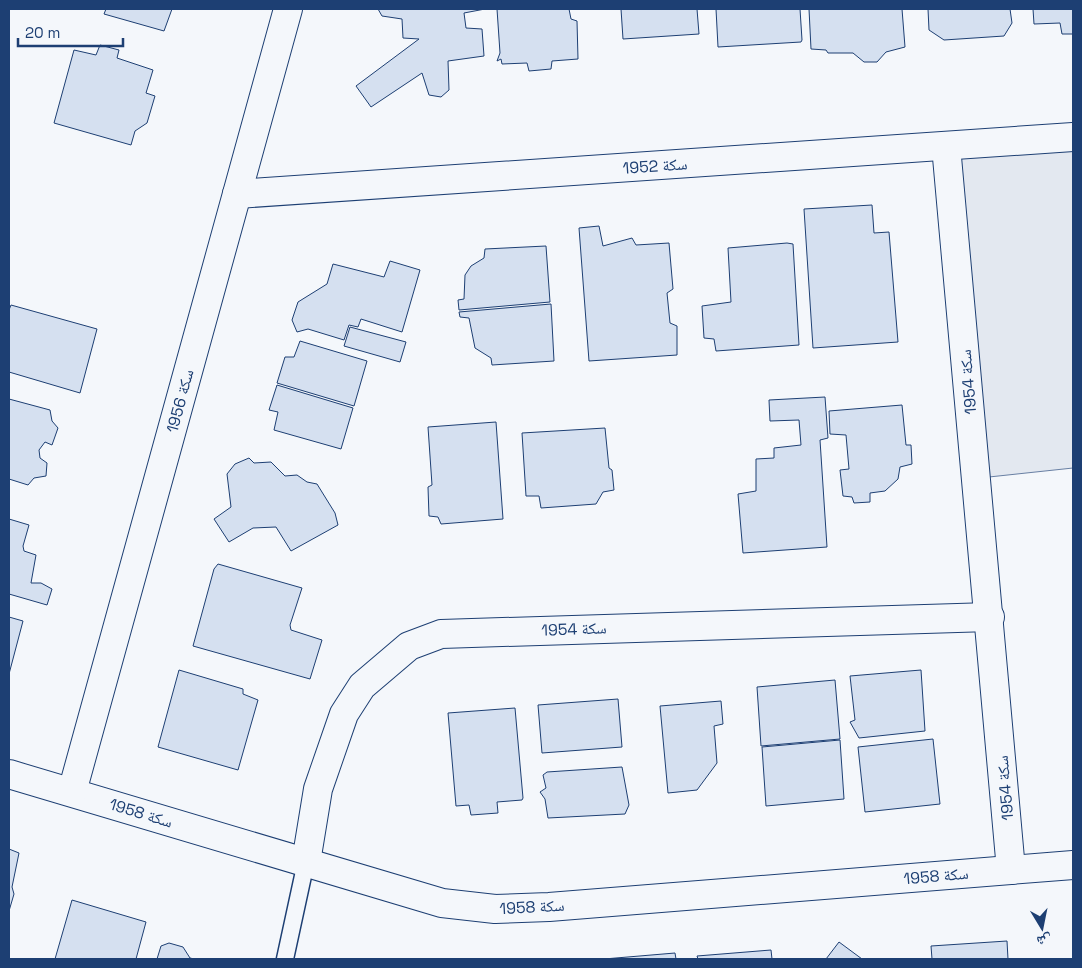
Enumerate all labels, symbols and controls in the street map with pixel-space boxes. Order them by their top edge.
scale bar [18,15,122,47]
text: 20 m [25,23,60,42]
street label: سكة 1952 [622,153,688,179]
street label: سكة 1954 [955,349,981,415]
street label: سكة 1956 [161,367,199,435]
street label: سكة 1954 [541,617,607,641]
street label: سكة 1954 [992,755,1018,821]
street label: سكة 1958 [107,793,175,833]
street label: سكة 1958 [903,863,969,889]
street label: سكة 1958 [499,895,565,919]
north arrow [1017,903,1067,953]
text: ش [1035,931,1053,951]

